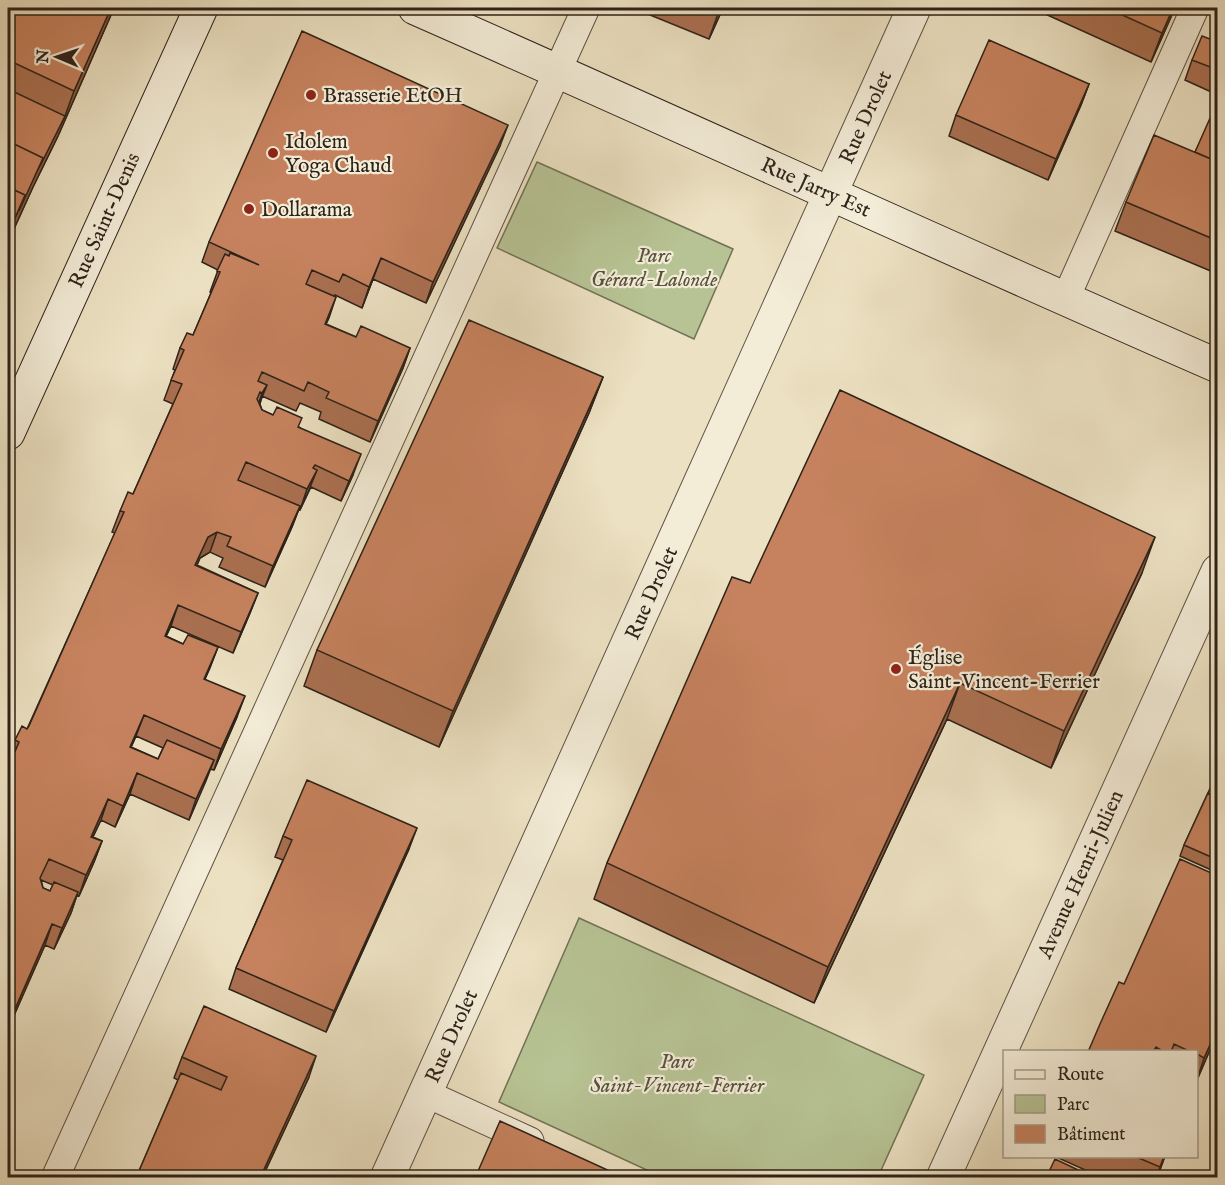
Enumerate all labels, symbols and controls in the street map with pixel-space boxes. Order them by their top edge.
north arrow [27,27,87,87]
text: N [34,49,54,65]
street label: Rue Drolet [834,67,899,168]
place label: Brasserie EtOH [323,83,463,110]
marker: Brasserie EtOH [304,88,318,102]
place label: Idolem Yoga Chaud [285,129,393,180]
marker: Idolem Yoga Chaud [266,146,280,160]
street label: Rue Saint-Denis [64,149,147,292]
street label: Rue Jarry Est [756,152,875,225]
place label: Dollarama [261,197,353,224]
marker: Dollarama [242,202,256,216]
park label: Parc Gérard-Lalonde [591,243,717,294]
street label: Rue Drolet [620,543,685,644]
place label: Église Saint-Vincent-Ferrier [908,644,1100,696]
marker: Église Saint-Vincent-Ferrier [889,662,903,676]
street label: Avenue Henri-Julien [1032,786,1131,964]
street label: Rue Drolet [420,986,485,1087]
park label: Parc Saint-Vincent-Ferrier [590,1049,765,1100]
legend [1003,1050,1198,1158]
text: Route [1057,1064,1104,1087]
text: Parc [1057,1094,1090,1117]
text: Bâtiment [1057,1124,1126,1147]

